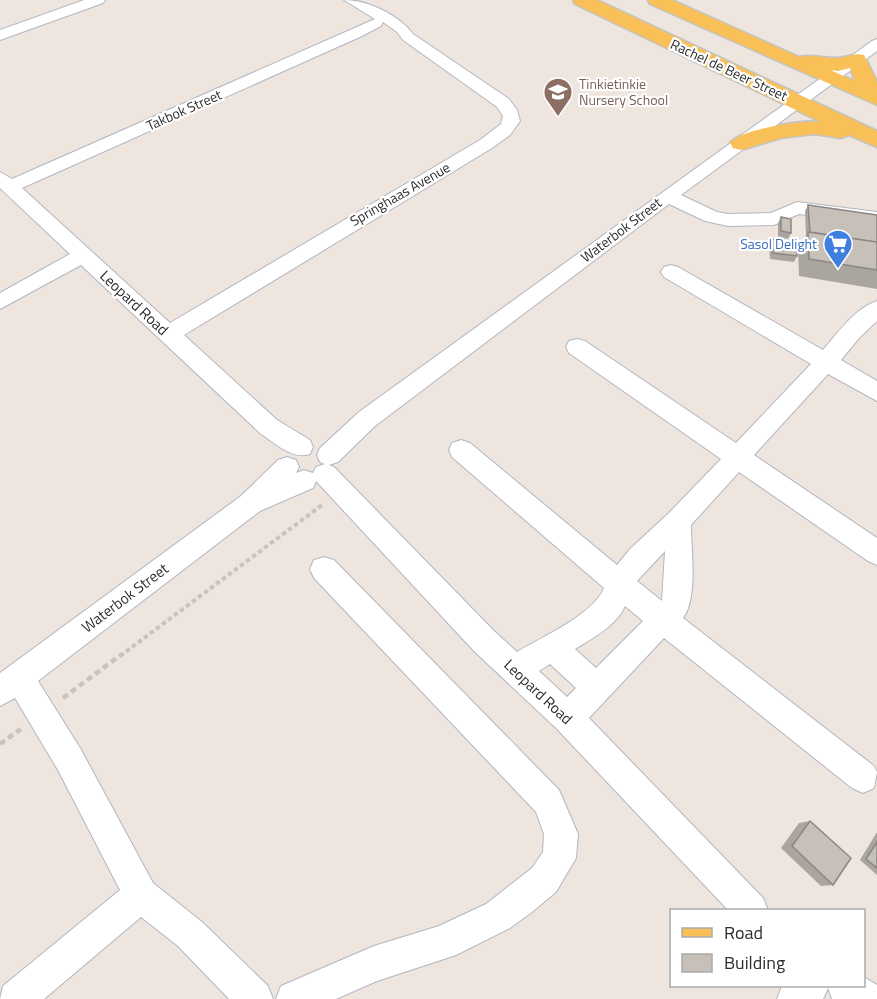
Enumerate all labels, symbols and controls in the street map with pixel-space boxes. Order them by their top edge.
street label: Rachel de Beer Street [667,33,791,106]
place label: Tinkietinkie Nursery School [579,73,668,110]
school or university icon: Tinkietinkie Nursery School [542,76,574,118]
street label: Takbok Street [143,84,225,136]
street label: Springhaas Avenue [346,156,454,231]
street label: Waterbok Street [576,192,666,267]
supermarket icon: Sasol Delight [822,228,854,270]
place label: Sasol Delight [740,233,817,254]
street label: Leopard Road [95,265,174,341]
street label: Waterbok Street [76,557,174,638]
street label: Leopard Road [499,654,578,730]
legend [670,909,865,987]
text: Road [724,919,763,946]
text: Building [724,949,785,976]

